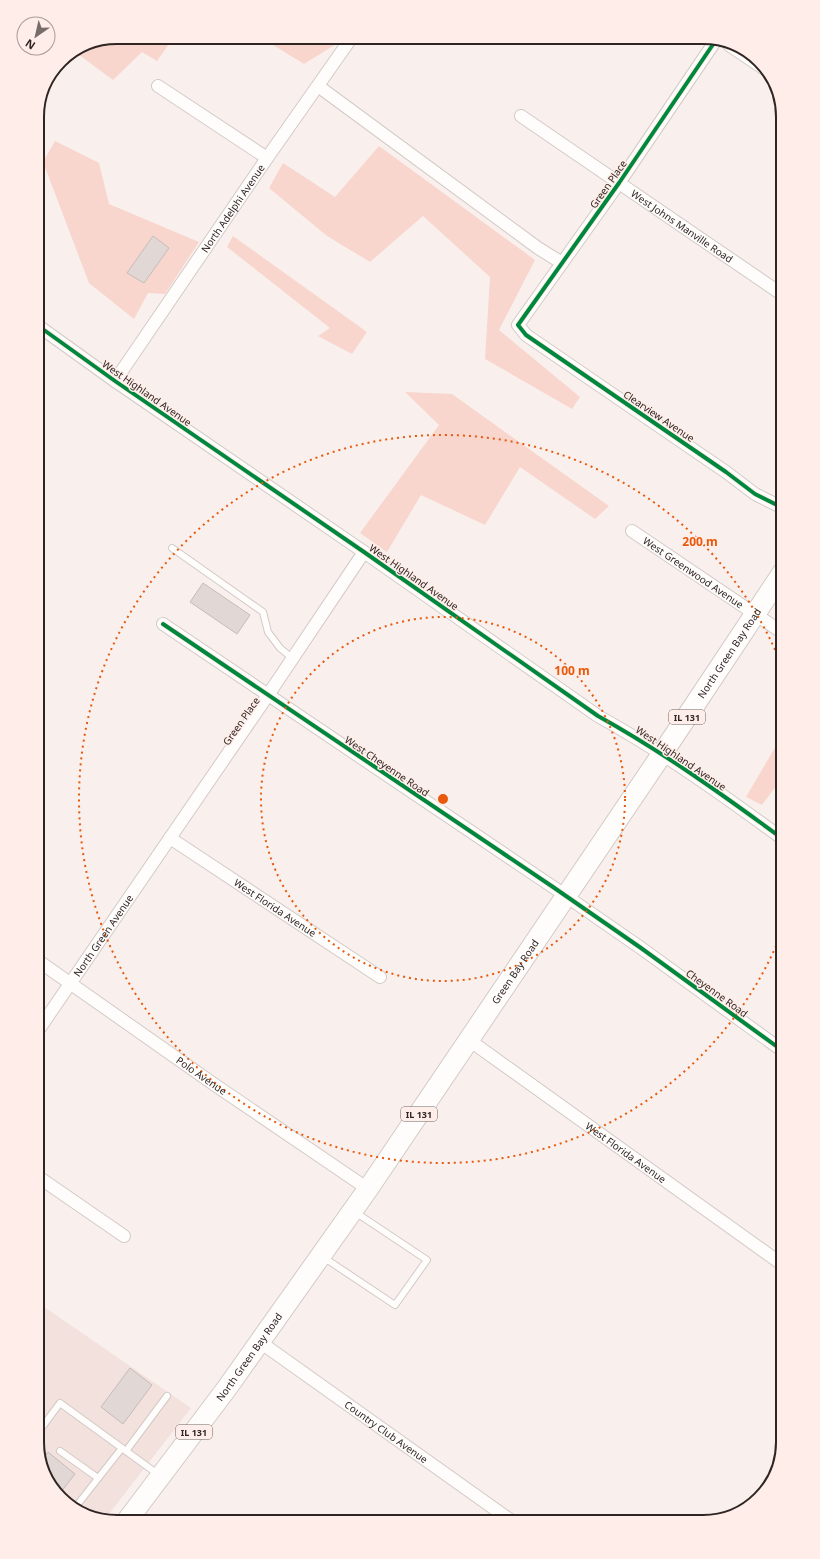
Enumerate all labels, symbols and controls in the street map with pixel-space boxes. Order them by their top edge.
north arrow [16,16,56,56]
text: N [22,36,38,53]
street label: Green Place [586,157,630,211]
street label: North Adelphi Avenue [198,161,268,255]
street label: West Johns Manville Road [628,186,736,266]
street label: West Highland Avenue [99,357,195,429]
street label: Clearview Avenue [621,387,698,445]
street label: West Greenwood Avenue [640,533,747,612]
text: 200 m [682,533,718,550]
street label: West Highland Avenue [366,541,462,613]
street label: North Green Bay Road [694,605,764,701]
text: 100 m [554,662,590,679]
street label: Green Place [219,694,263,748]
road number: IL 131 [669,710,705,724]
street label: West Highland Avenue [633,722,729,794]
street label: West Cheyenne Road [342,732,432,800]
centre of rings [436,792,450,806]
street label: West Florida Avenue [231,875,319,940]
street label: North Green Avenue [70,891,136,979]
street label: Green Bay Road [488,937,542,1007]
street label: Cheyenne Road [683,966,751,1020]
street label: Polo Avenue [174,1053,230,1098]
road number: IL 131 [401,1107,437,1121]
street label: West Florida Avenue [583,1119,669,1186]
street label: North Green Bay Road [213,1310,285,1404]
street label: Country Club Avenue [342,1397,431,1467]
road number: IL 131 [176,1425,212,1439]

